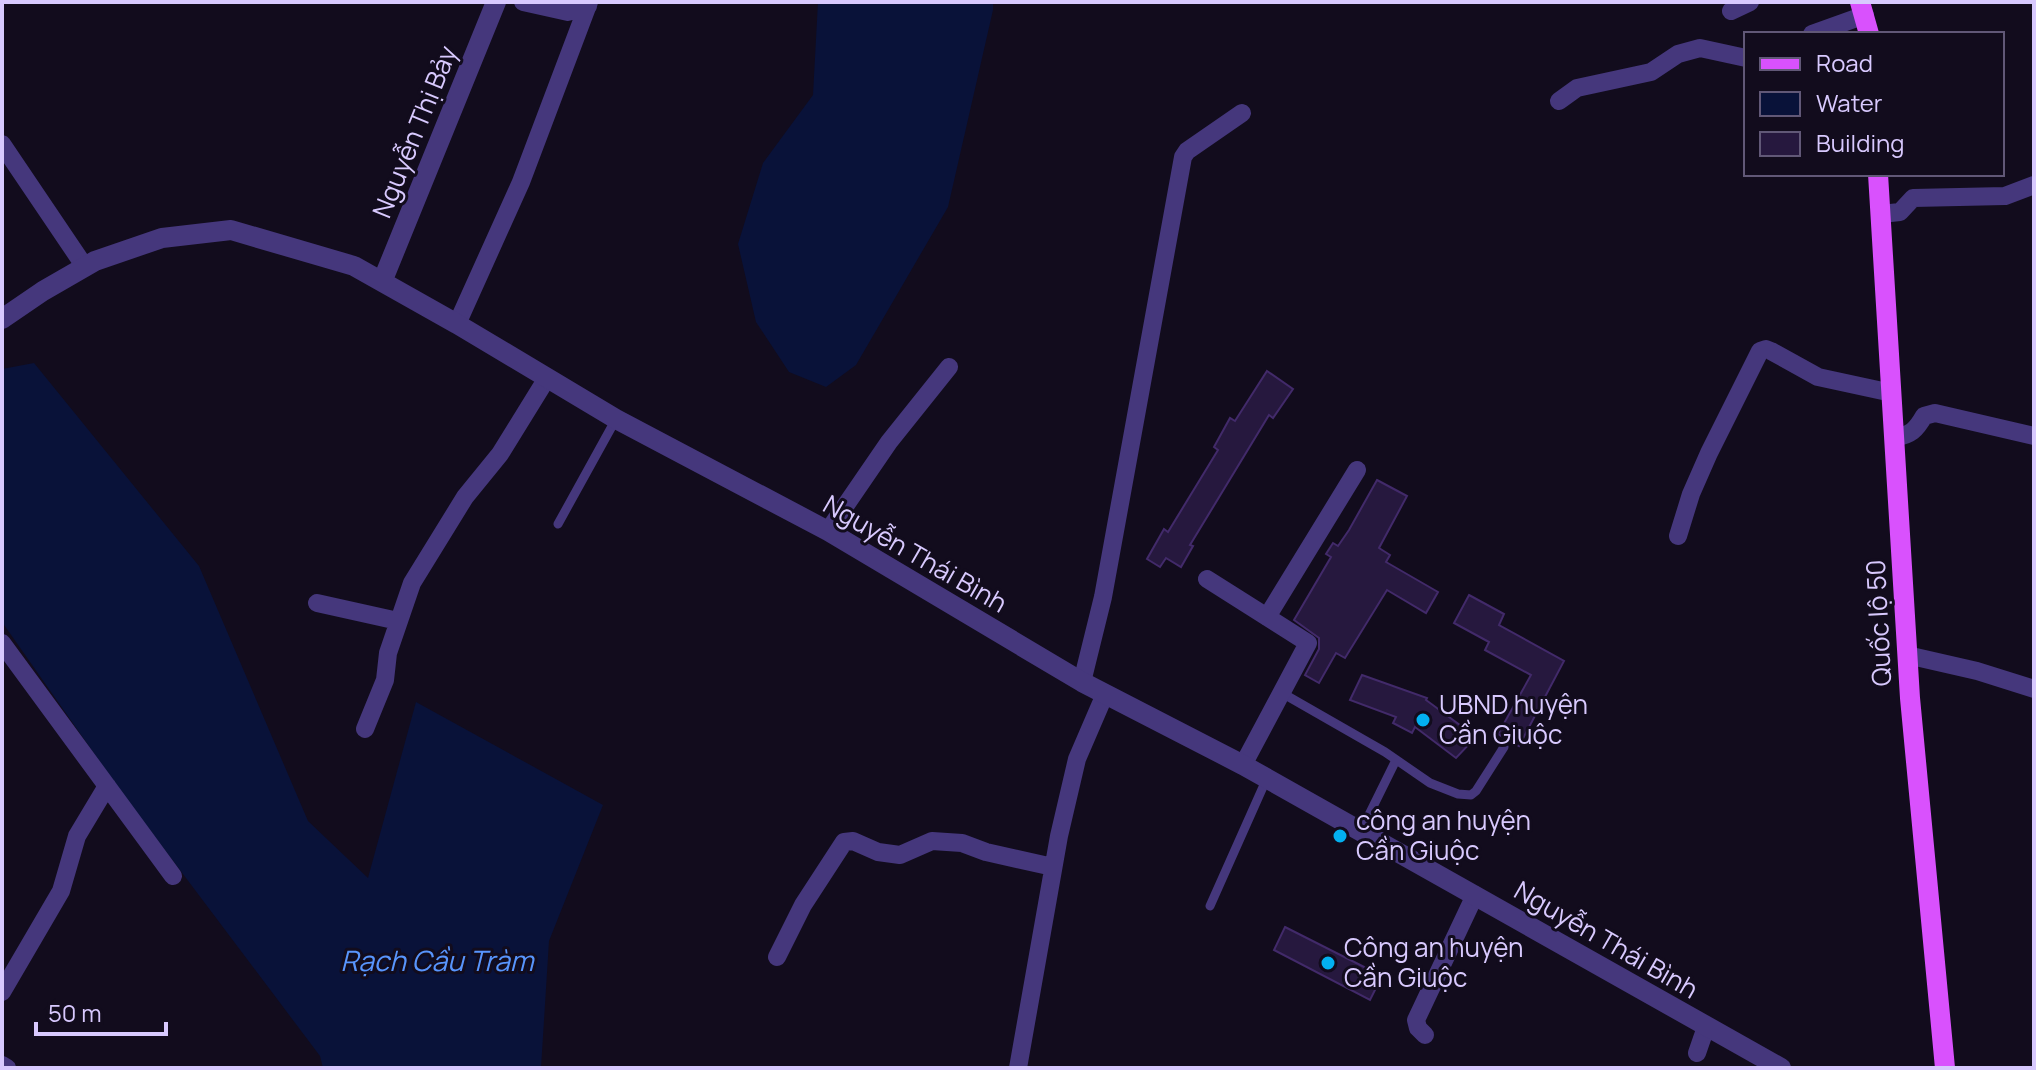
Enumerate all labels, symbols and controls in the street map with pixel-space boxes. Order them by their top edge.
legend [1744,32,2004,176]
street label: Nguyễn Thị Bảy [363,40,465,223]
text: Road [1816,46,1873,79]
text: Water [1816,86,1883,119]
text: Building [1816,126,1904,159]
street label: Nguyễn Thái Bình [817,486,1014,620]
street label: Quốc lộ 50 [1857,559,1899,687]
place label: UBND huyện Cần Giuộc [1439,686,1588,752]
marker: UBND huyện Cần Giuộc [1414,711,1432,729]
place label: công an huyện Cần Giuộc [1356,802,1531,868]
marker: công an huyện Cần Giuộc [1331,827,1349,845]
street label: Nguyễn Thái Bình [1508,872,1705,1006]
place label: Công an huyện Cần Giuộc [1344,929,1523,995]
water label: Rạch Cầu Tràm [341,941,536,979]
marker: Công an huyện Cần Giuộc [1319,954,1337,972]
scale bar [36,986,166,1036]
text: 50 m [48,996,102,1029]

